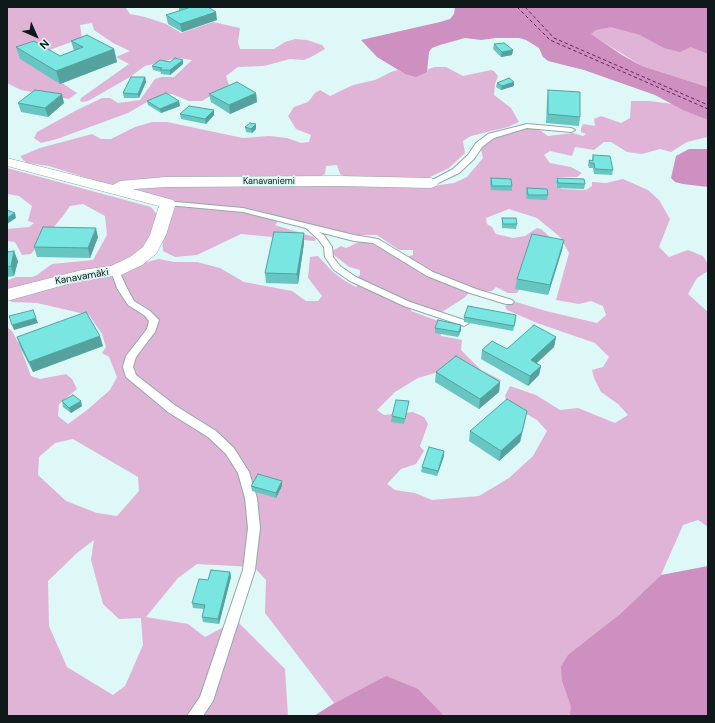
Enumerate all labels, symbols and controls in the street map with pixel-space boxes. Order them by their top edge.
north arrow [16,16,56,56]
text: N [37,37,52,52]
street label: Kanavaniemi [243,177,295,187]
street label: Kanavamäki [54,266,110,288]

